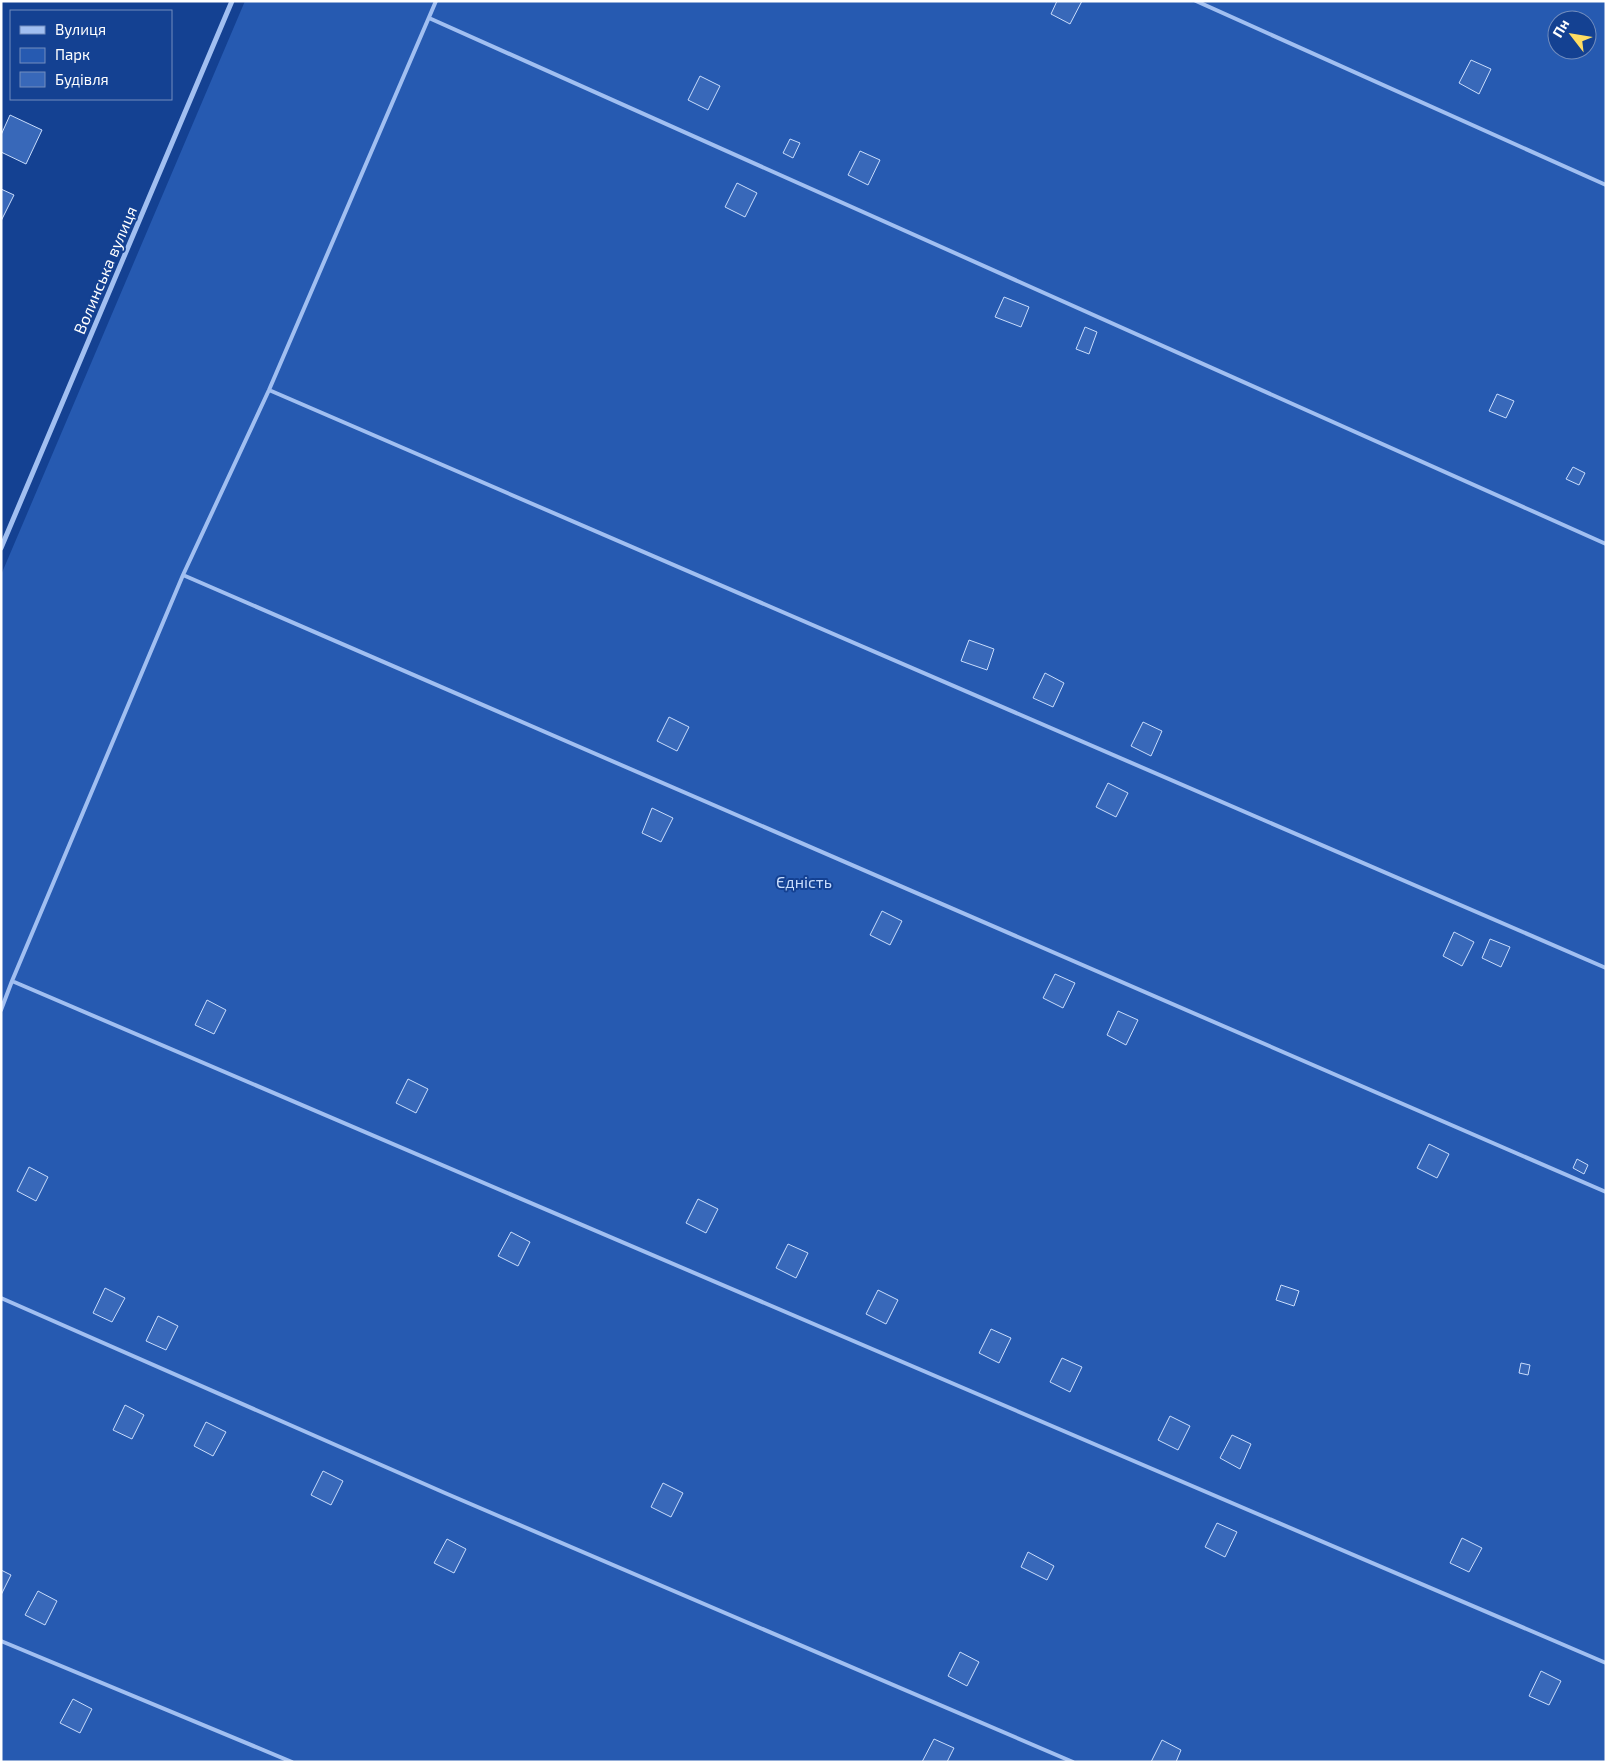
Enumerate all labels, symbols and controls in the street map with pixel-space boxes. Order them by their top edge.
legend [10,10,172,100]
north arrow [1547,10,1597,60]
text: Пн [1548,16,1572,40]
text: Вулиця [55,20,106,39]
text: Парк [55,45,90,63]
text: Будівля [55,70,109,89]
street label: Волинська вулиця [69,203,141,337]
park label: Єдність [776,872,832,891]

